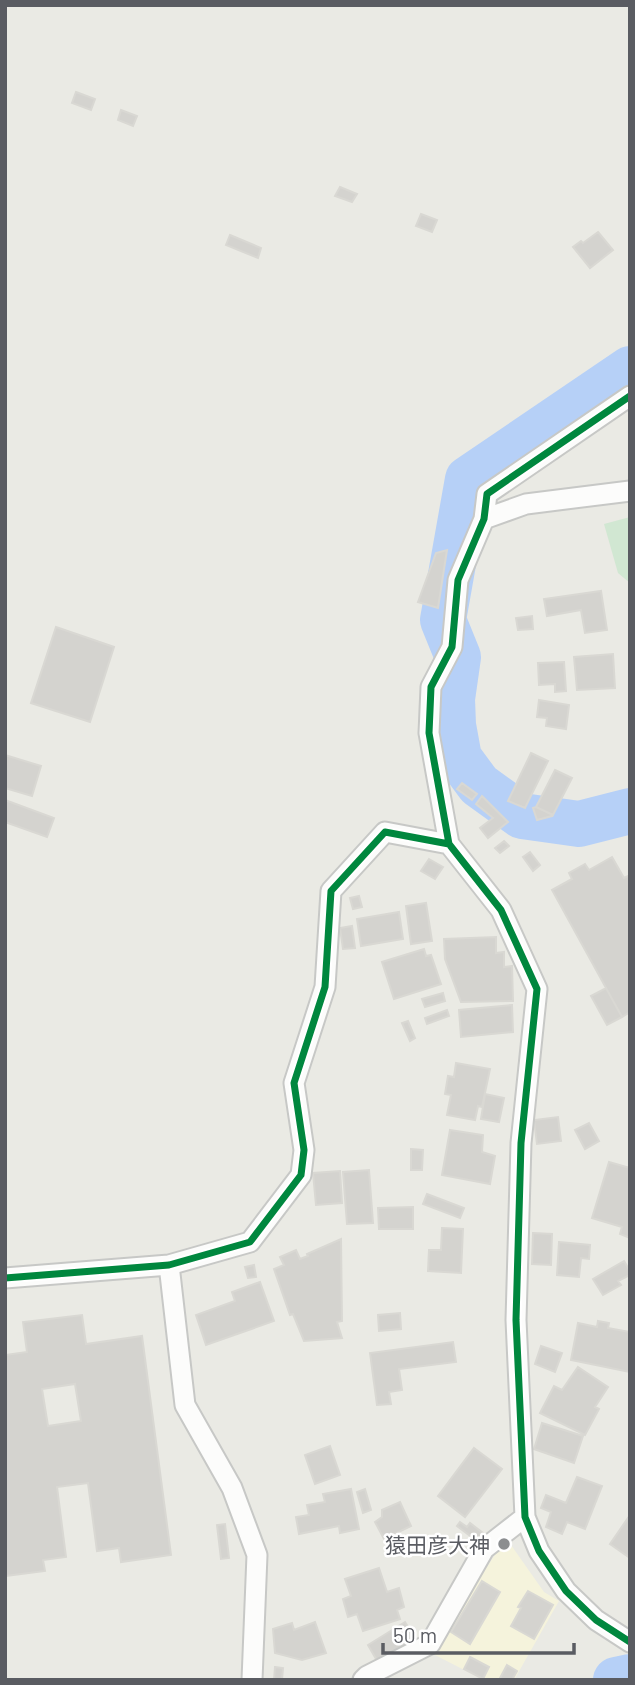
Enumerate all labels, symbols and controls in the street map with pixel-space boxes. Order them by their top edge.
place label: 猿田彦大神 [385,1532,490,1557]
marker: 猿田彦大神 [496,1536,512,1552]
scale bar [383,1612,574,1656]
text: 50 m [393,1622,437,1647]

